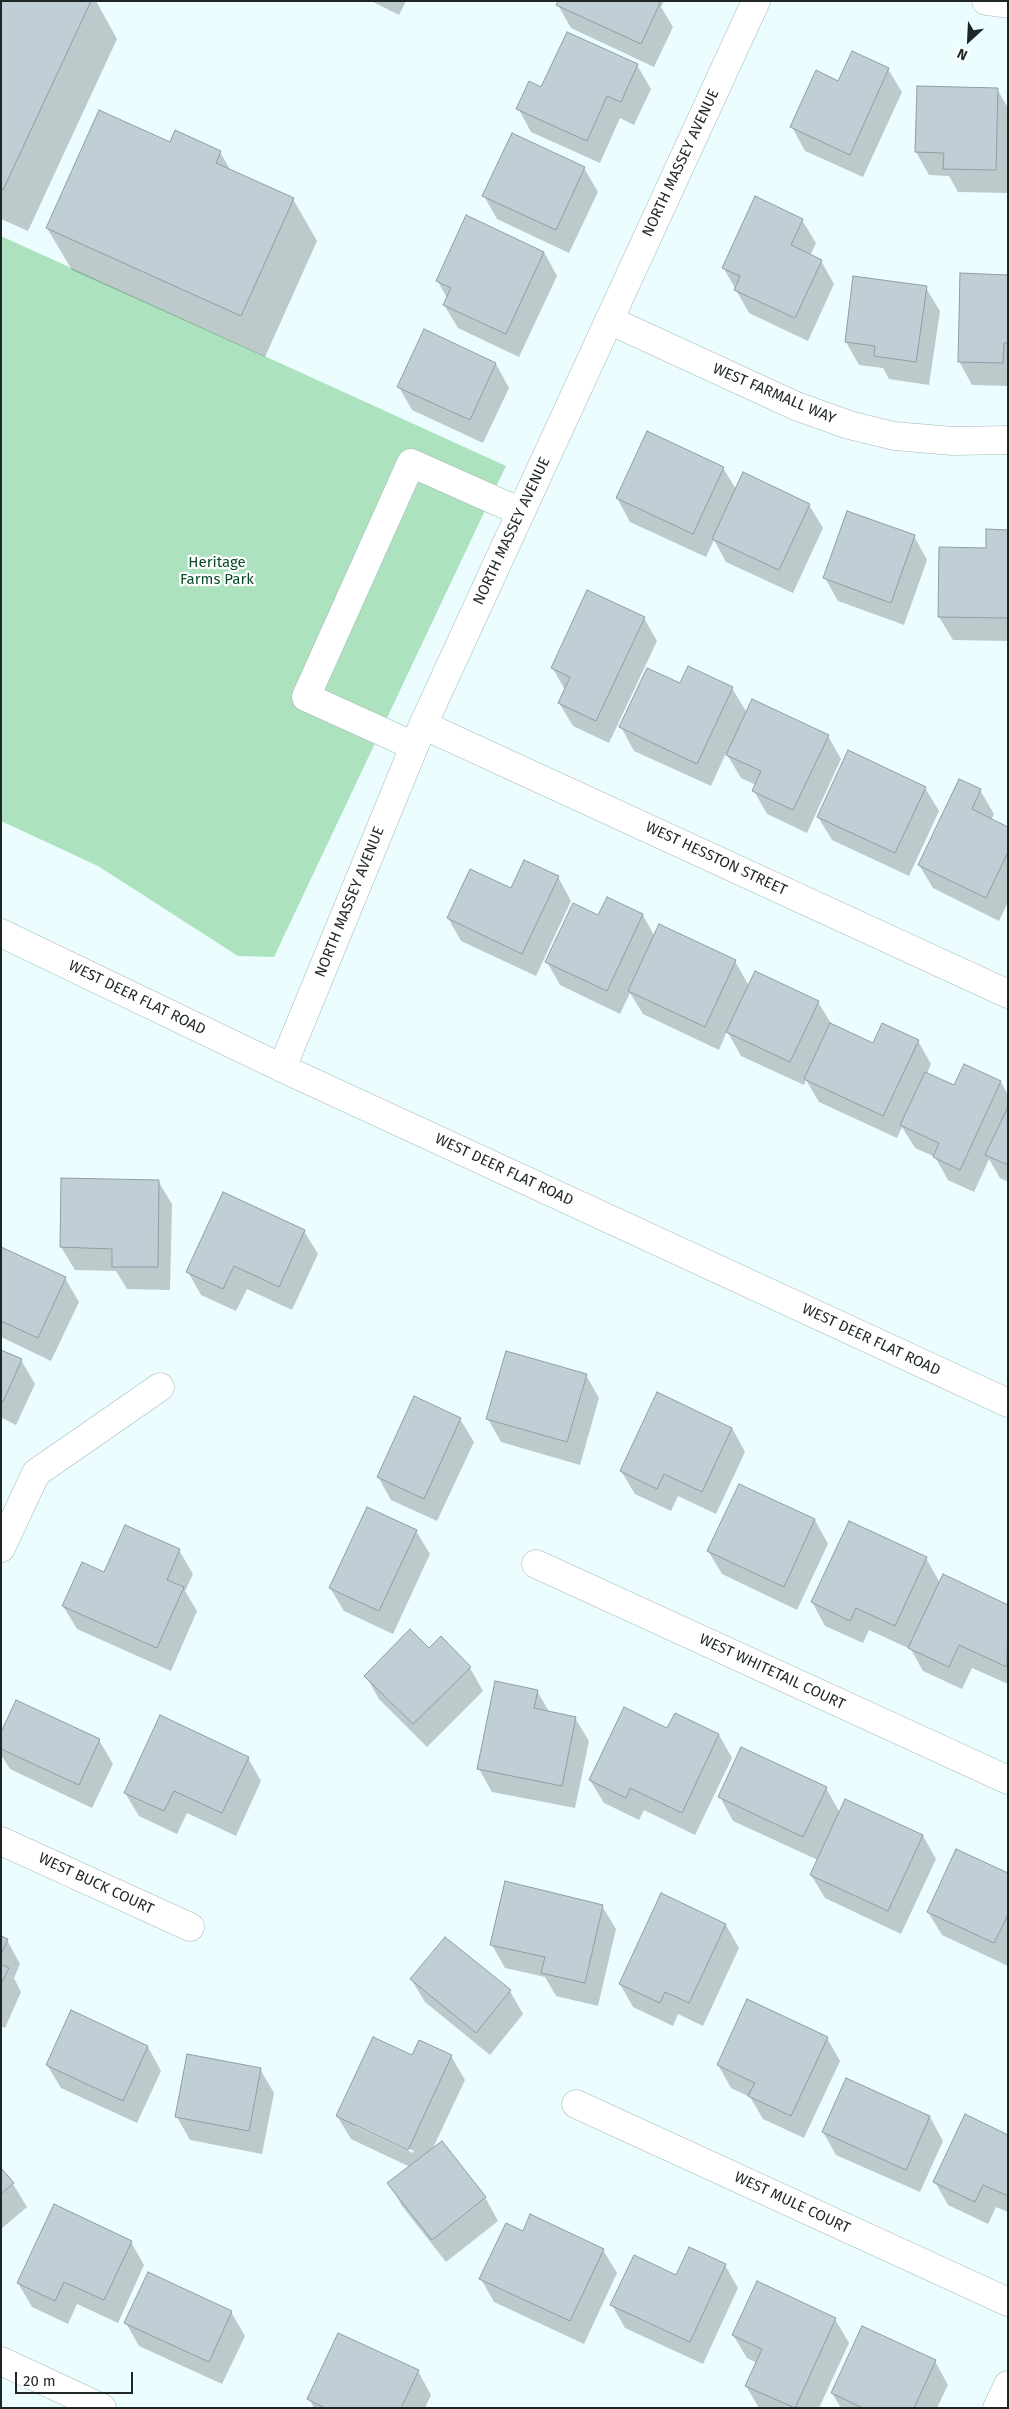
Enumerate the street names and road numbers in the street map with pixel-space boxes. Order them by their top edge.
street label: NORTH MASSEY AVENUE [639,86,723,240]
street label: WEST FARMALL WAY [710,360,838,428]
street label: NORTH MASSEY AVENUE [470,454,554,608]
street label: WEST HESSTON STREET [642,818,790,900]
street label: NORTH MASSEY AVENUE [312,824,388,980]
street label: WEST DEER FLAT ROAD [65,957,209,1039]
street label: WEST DEER FLAT ROAD [432,1130,576,1210]
street label: WEST DEER FLAT ROAD [799,1300,943,1380]
street label: WEST WHITETAIL COURT [696,1630,848,1714]
street label: WEST BUCK COURT [36,1849,156,1919]
street label: WEST MULE COURT [731,2168,853,2238]

